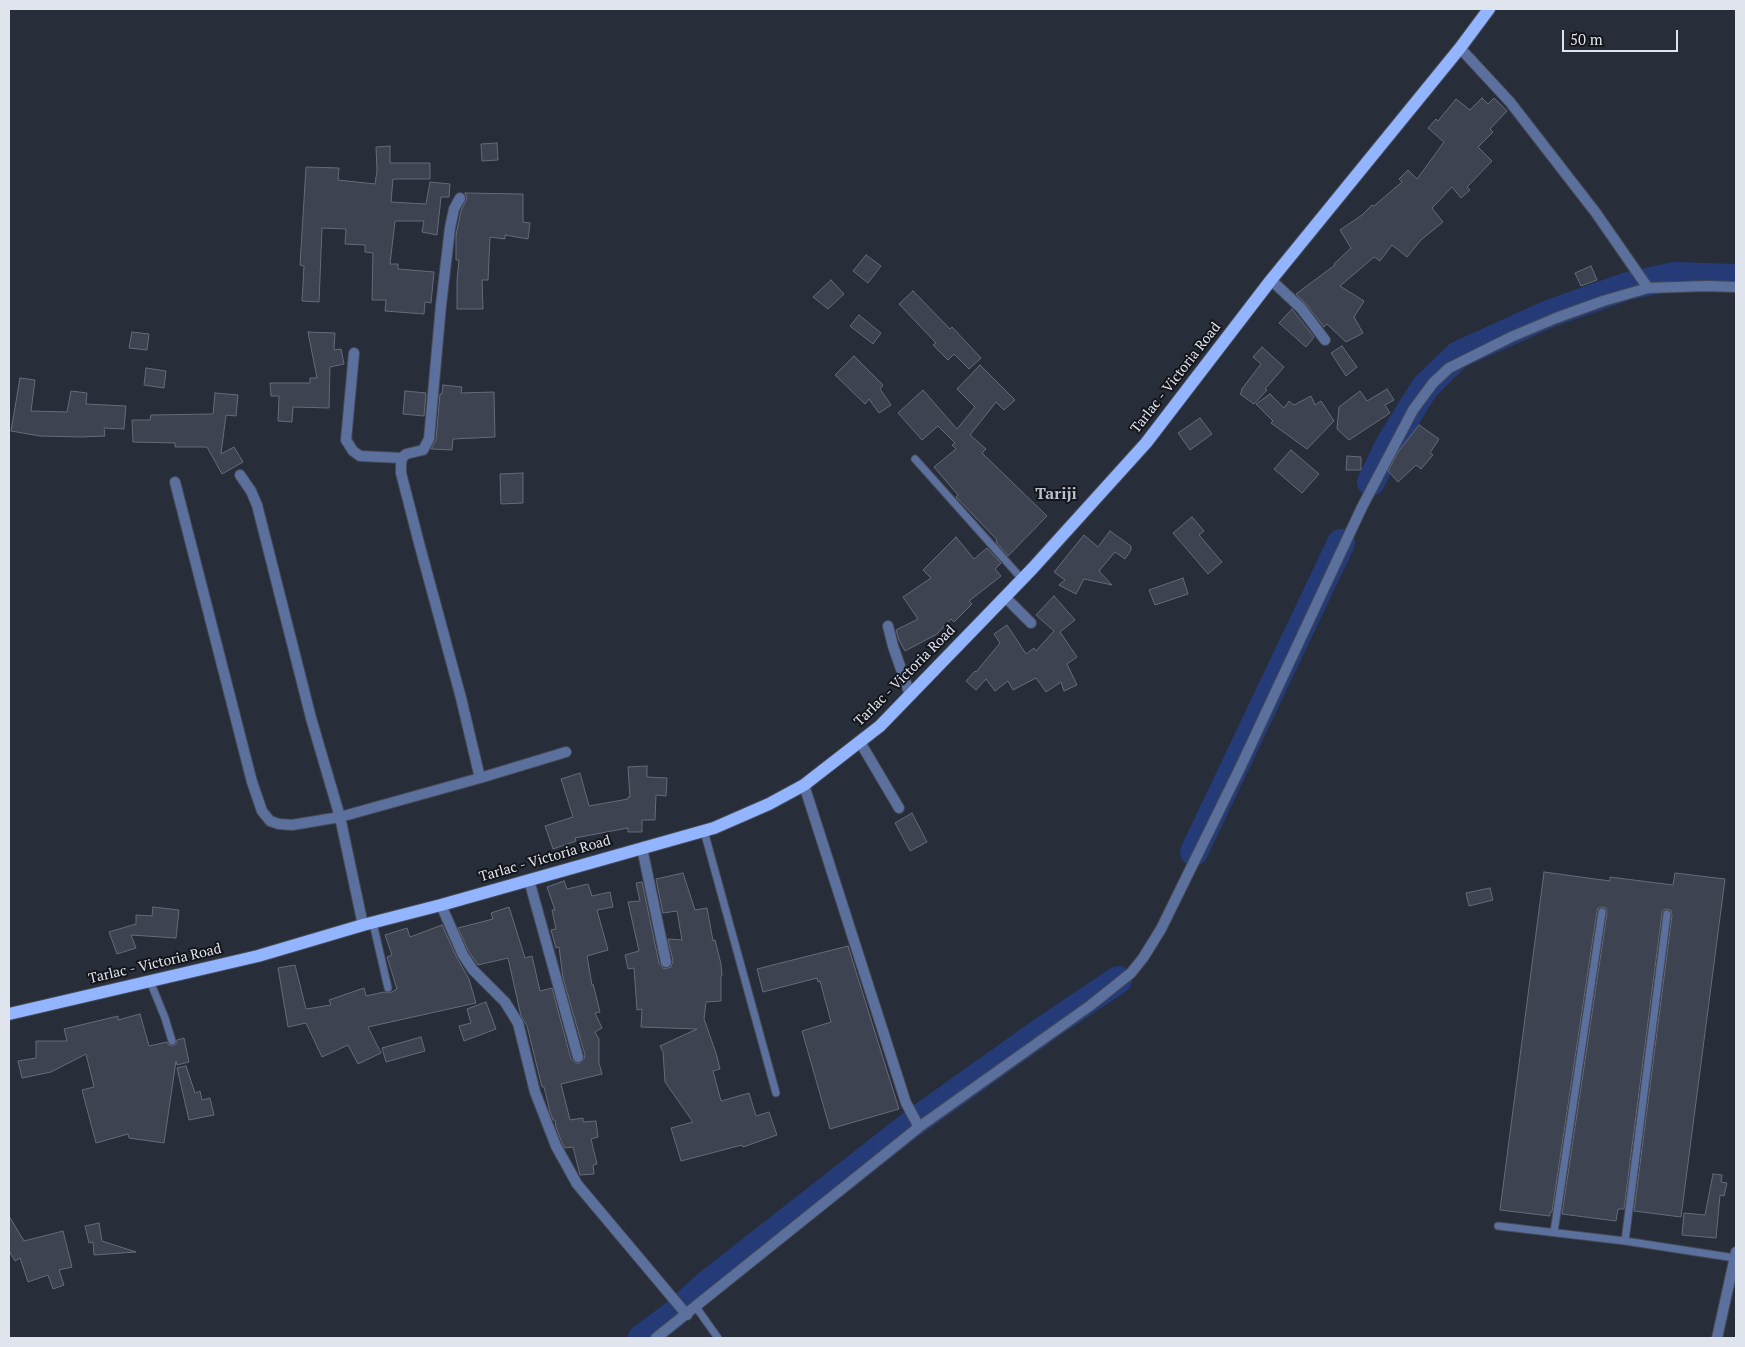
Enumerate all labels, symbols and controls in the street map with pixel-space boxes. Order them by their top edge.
scale bar [1565,20,1681,52]
text: 50 m [1570,29,1603,49]
street label: Tarlac - Victoria Road [1128,319,1224,437]
district label: Tariji [1035,484,1077,504]
street label: Tarlac - Victoria Road [851,622,959,730]
street label: Tarlac - Victoria Road [477,832,613,886]
street label: Tarlac - Victoria Road [87,941,223,987]

